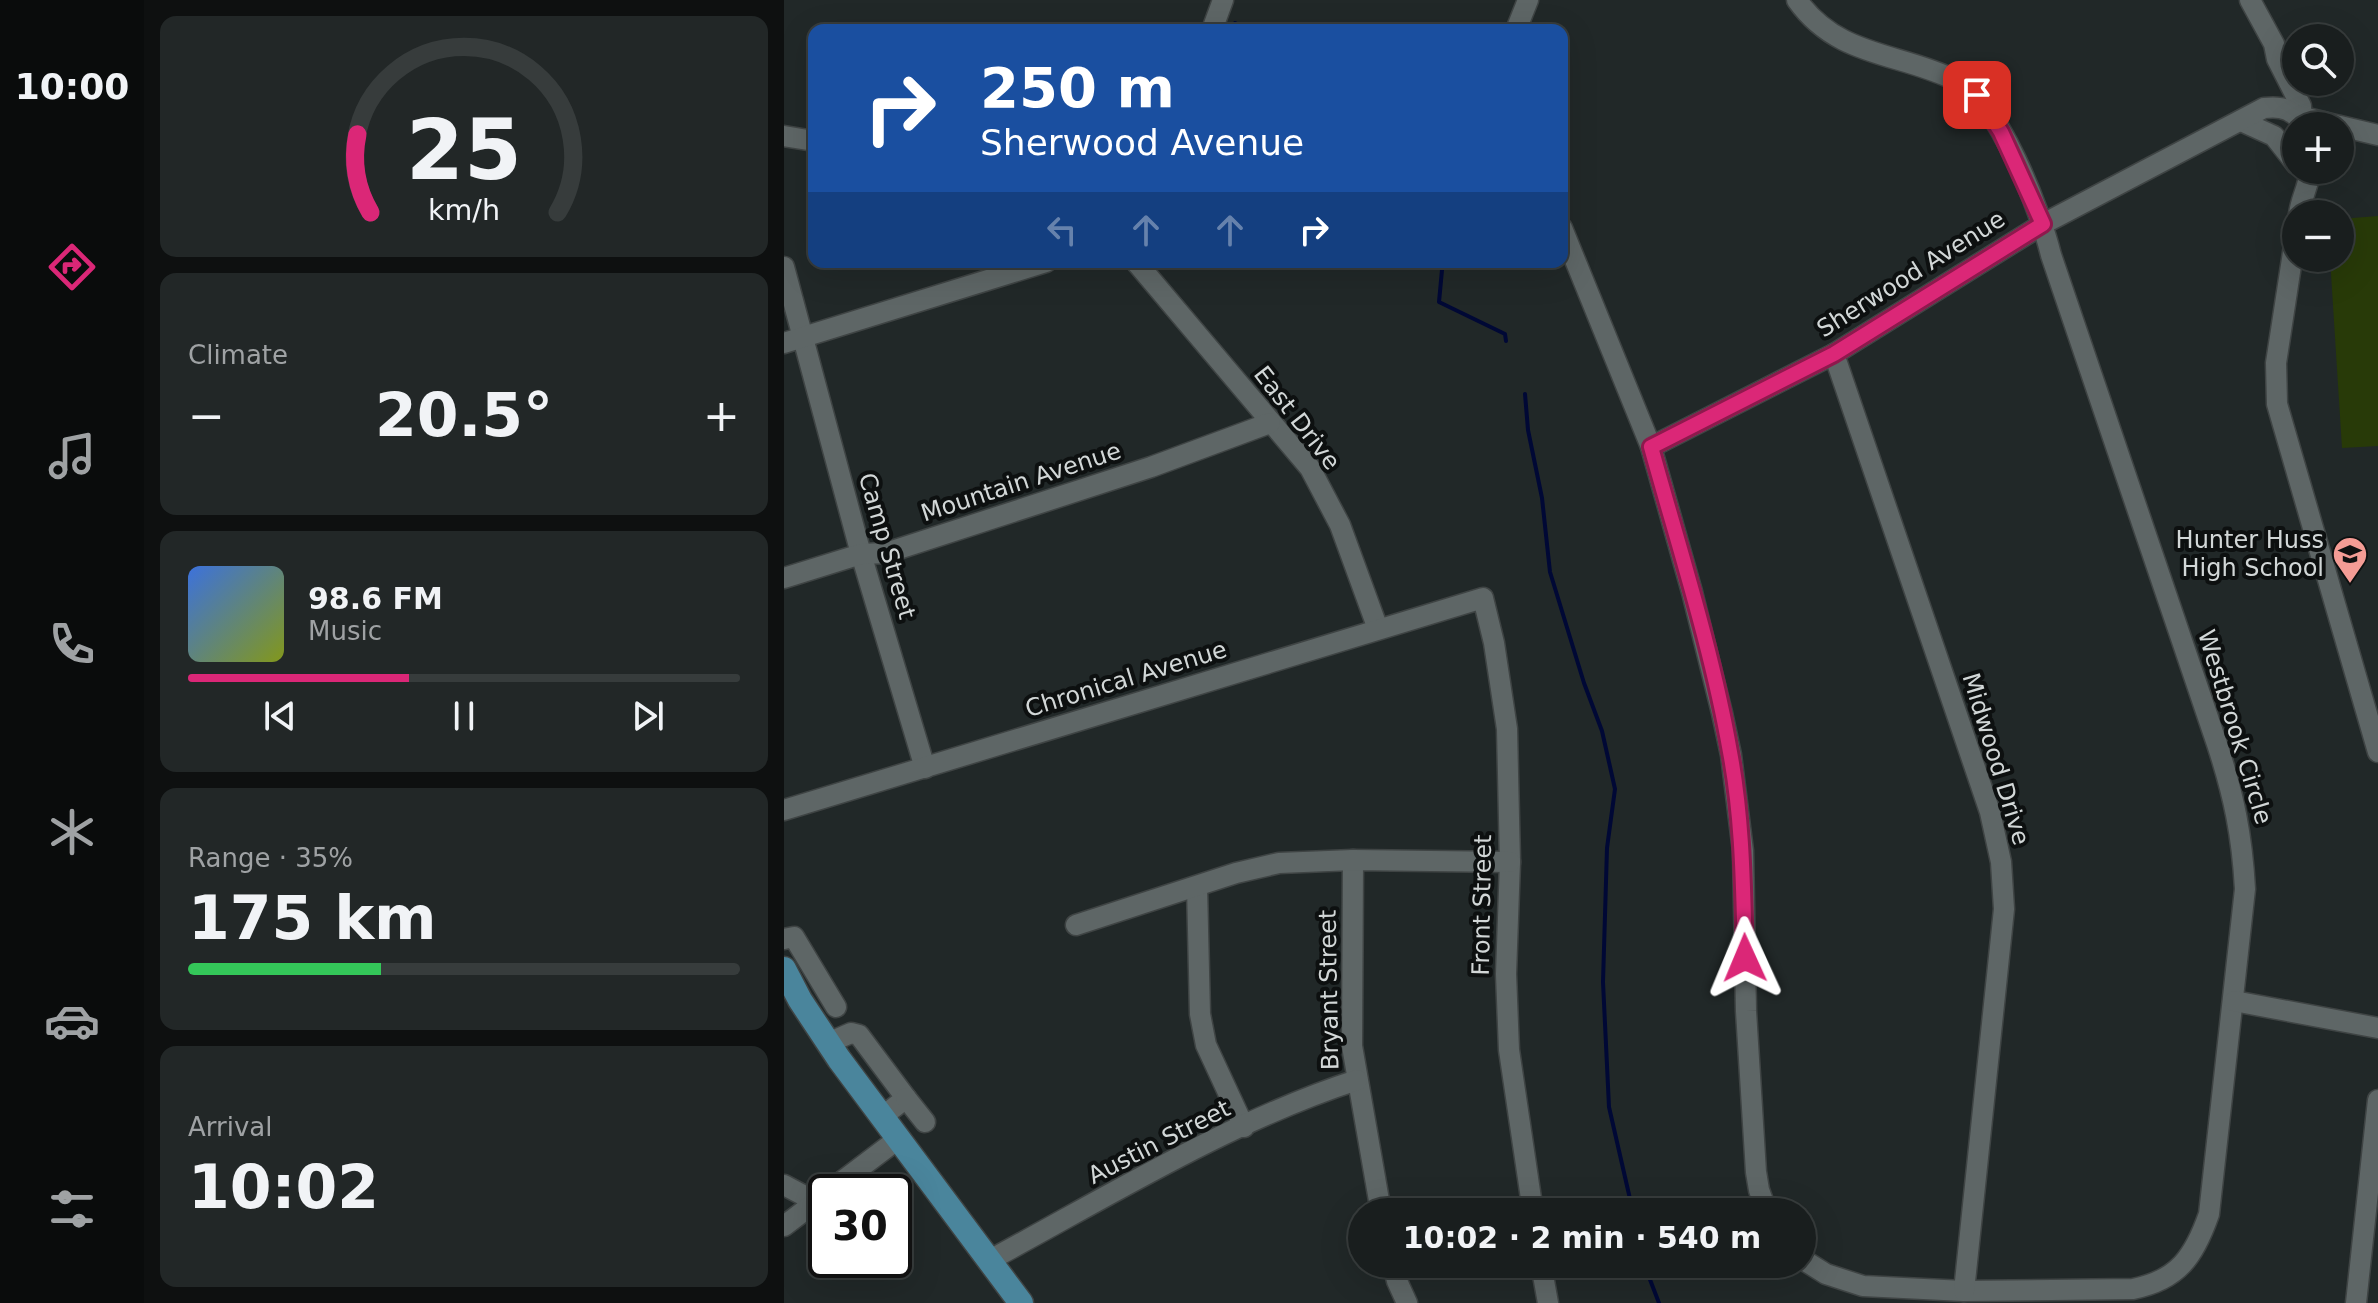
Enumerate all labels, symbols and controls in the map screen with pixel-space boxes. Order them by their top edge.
map controls [2282,24,2354,272]
button: search [2282,24,2354,96]
text: 250 m [980,55,1175,120]
icon: right [848,56,952,160]
pin [1943,61,2011,129]
text: 10:00 [15,66,129,107]
icon: arrive [1955,73,1999,117]
text: 25 [406,101,522,198]
button: + [2282,112,2354,184]
text: Sherwood Avenue [980,122,1304,163]
text: km/h [428,193,500,227]
button: − [2282,200,2354,272]
street label: Sherwood Avenue [1812,205,2010,343]
icon: left [1040,208,1084,252]
icon: ahead [1124,208,1168,252]
icon: ahead [1208,208,1252,252]
icon: right [1292,208,1336,252]
icon: directions [44,239,100,295]
text: Climate [188,340,288,370]
street label: East Drive [1248,361,1346,475]
text: 20.5° [375,380,553,450]
text: − [188,390,225,441]
text: + [703,390,740,441]
icon: music [44,428,100,484]
street label: Mountain Avenue [917,436,1125,528]
street label: Camp Street [853,470,921,622]
place label: Hunter Huss High School [2176,526,2324,582]
school or university icon: Hunter Huss High School [2331,535,2369,585]
text: 98.6 FM [308,581,443,616]
icon: phone [44,616,100,672]
text: Music [308,616,382,646]
street label: Westbrook Circle [2192,626,2278,828]
street label: Chronical Avenue [1022,635,1230,723]
street label: Midwood Drive [1957,670,2035,848]
icon: previous [258,694,302,738]
icon: pause [442,694,486,738]
icon: next [626,694,670,738]
icon: climate [44,804,100,860]
street label: Front Street [1467,834,1497,976]
text: Range · 35% [188,843,353,873]
text: 175 km [188,883,437,953]
street label: Bryant Street [1314,910,1344,1070]
position arrow [1703,916,1787,1000]
icon: car [44,993,100,1049]
street label: Austin Street [1083,1094,1235,1190]
text: Arrival [188,1112,272,1142]
text: 10:02 [188,1152,379,1222]
speed limit sign: 30 [808,1174,912,1278]
icon: filters [44,1181,100,1237]
text: 10:02 · 2 min · 540 m [1403,1220,1761,1255]

